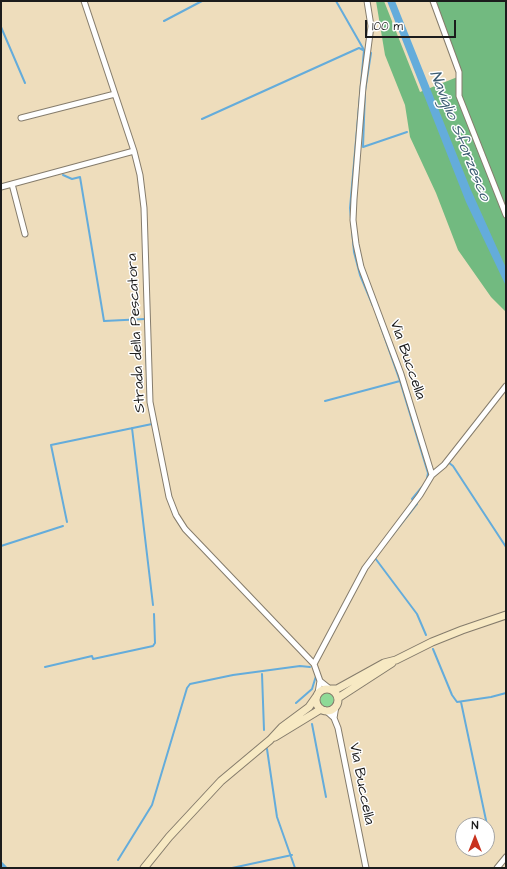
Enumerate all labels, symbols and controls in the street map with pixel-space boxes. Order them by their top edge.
scale bar [367,12,458,38]
text: 100 m [372,18,403,35]
water label: Naviglio Sforzesco [424,68,494,204]
street label: Strada della Pescatora [124,253,150,413]
street label: Via Buccella [385,318,429,402]
street label: Via Buccella [344,742,378,826]
north arrow [455,817,495,857]
text: N [472,818,478,833]

